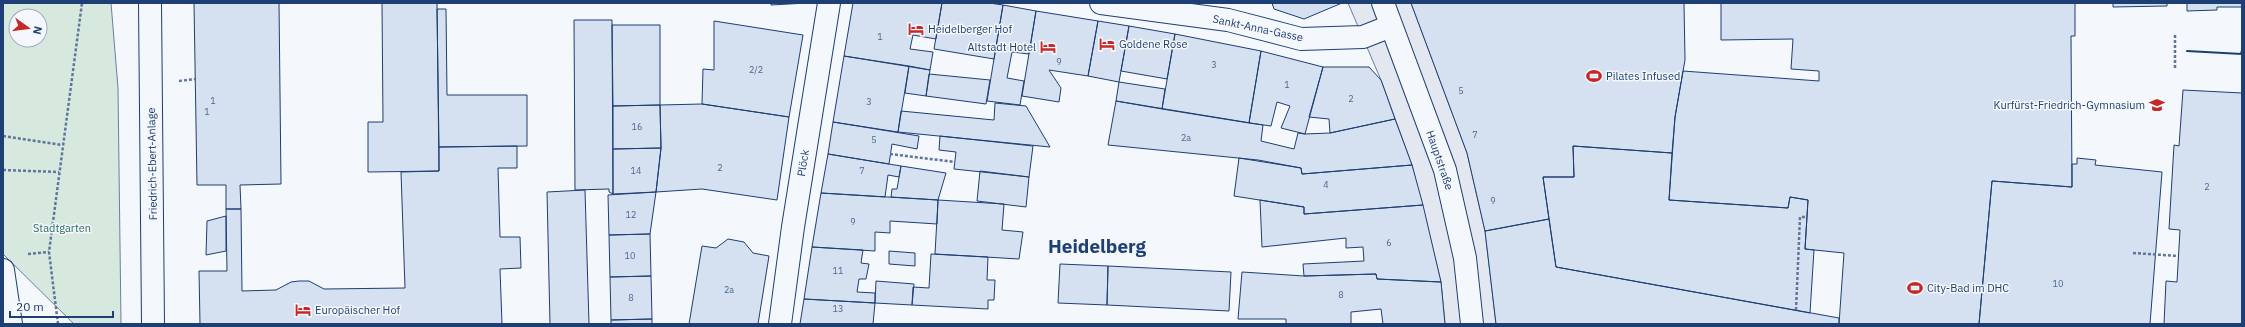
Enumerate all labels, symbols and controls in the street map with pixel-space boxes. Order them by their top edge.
north arrow [8,8,48,48]
street label: Sankt-Anna-Gasse [1211,12,1305,44]
hotel icon: Heidelberger Hof [907,20,925,38]
place label: Heidelberger Hof [928,22,1012,36]
text: N [30,25,45,36]
house number: 1 [877,31,883,42]
hotel icon: Goldene Rose [1098,35,1116,53]
place label: Goldene Rose [1119,37,1188,51]
hotel icon: Altstadt Hotel [1039,38,1057,56]
place label: Altstadt Hotel [968,40,1036,54]
house number: 9 [1056,56,1062,67]
house number: 3 [1211,59,1217,70]
house number: 2/2 [749,64,763,75]
sports icon: Pilates Infused [1585,67,1603,85]
place label: Pilates Infused [1606,69,1680,83]
house number: 1 [1284,79,1290,90]
house number: 5 [1458,85,1464,96]
house number: 2 [1348,93,1354,104]
house number: 1 [210,95,216,106]
house number: 3 [866,96,872,107]
school or university icon: Kurfürst-Friedrich-Gymnasium [2148,96,2166,114]
place label: Kurfürst-Friedrich-Gymnasium [1994,98,2145,112]
house number: 1 [204,106,210,117]
street label: Friedrich-Ebert-Anlage [144,108,160,220]
house number: 16 [632,121,642,132]
street label: Hauptstraße [1423,128,1457,192]
house number: 7 [1472,129,1478,140]
house number: 2a [1181,132,1191,143]
house number: 5 [871,134,877,145]
street label: Plöck [794,148,812,178]
house number: 2 [717,162,723,173]
house number: 14 [631,165,641,176]
house number: 7 [859,165,865,176]
house number: 4 [1323,179,1329,190]
house number: 2 [2204,181,2210,192]
house number: 9 [1490,195,1496,206]
house number: 12 [626,209,636,220]
house number: 9 [850,216,856,227]
park label: Stadtgarten [33,221,91,235]
district label: Heidelberg [1048,234,1147,258]
house number: 6 [1386,237,1392,248]
house number: 10 [625,250,635,261]
house number: 11 [833,265,843,276]
house number: 10 [2053,278,2063,289]
sports icon: City-Bad im DHC [1906,279,1924,297]
place label: City-Bad im DHC [1927,281,2009,295]
house number: 2a [724,284,734,295]
house number: 8 [1338,289,1344,300]
house number: 8 [628,292,634,303]
scale bar [10,293,113,319]
text: 20 m [16,299,44,314]
hotel icon: Europäischer Hof [294,301,312,319]
place label: Europäischer Hof [315,303,400,317]
house number: 13 [833,303,843,314]

